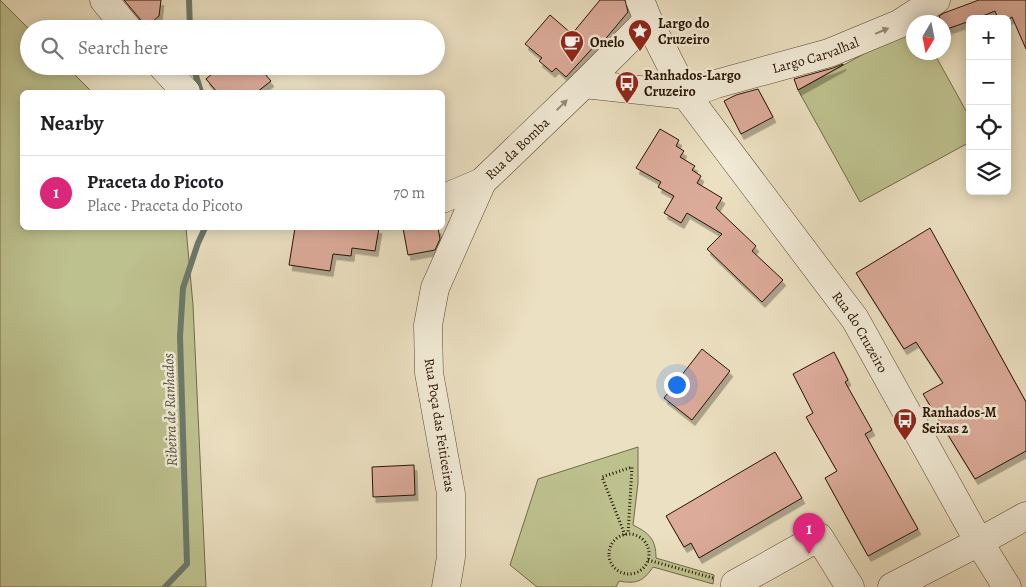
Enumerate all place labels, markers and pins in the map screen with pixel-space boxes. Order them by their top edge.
place label: Largo do Cruzeiro [658,14,710,49]
place icon: Largo do Cruzeiro [627,18,653,52]
cafe icon: Onelo [559,29,585,63]
place label: Onelo [590,33,625,52]
place label: Ranhados-Largo Cruzeiro [644,66,741,101]
bus stop icon: Ranhados-Largo Cruzeiro [614,70,640,104]
place label: Ranhados-M Seixas 2 [922,403,997,438]
bus stop icon: Ranhados-M Seixas 2 [892,407,918,441]
pin: 1 [793,513,825,554]

